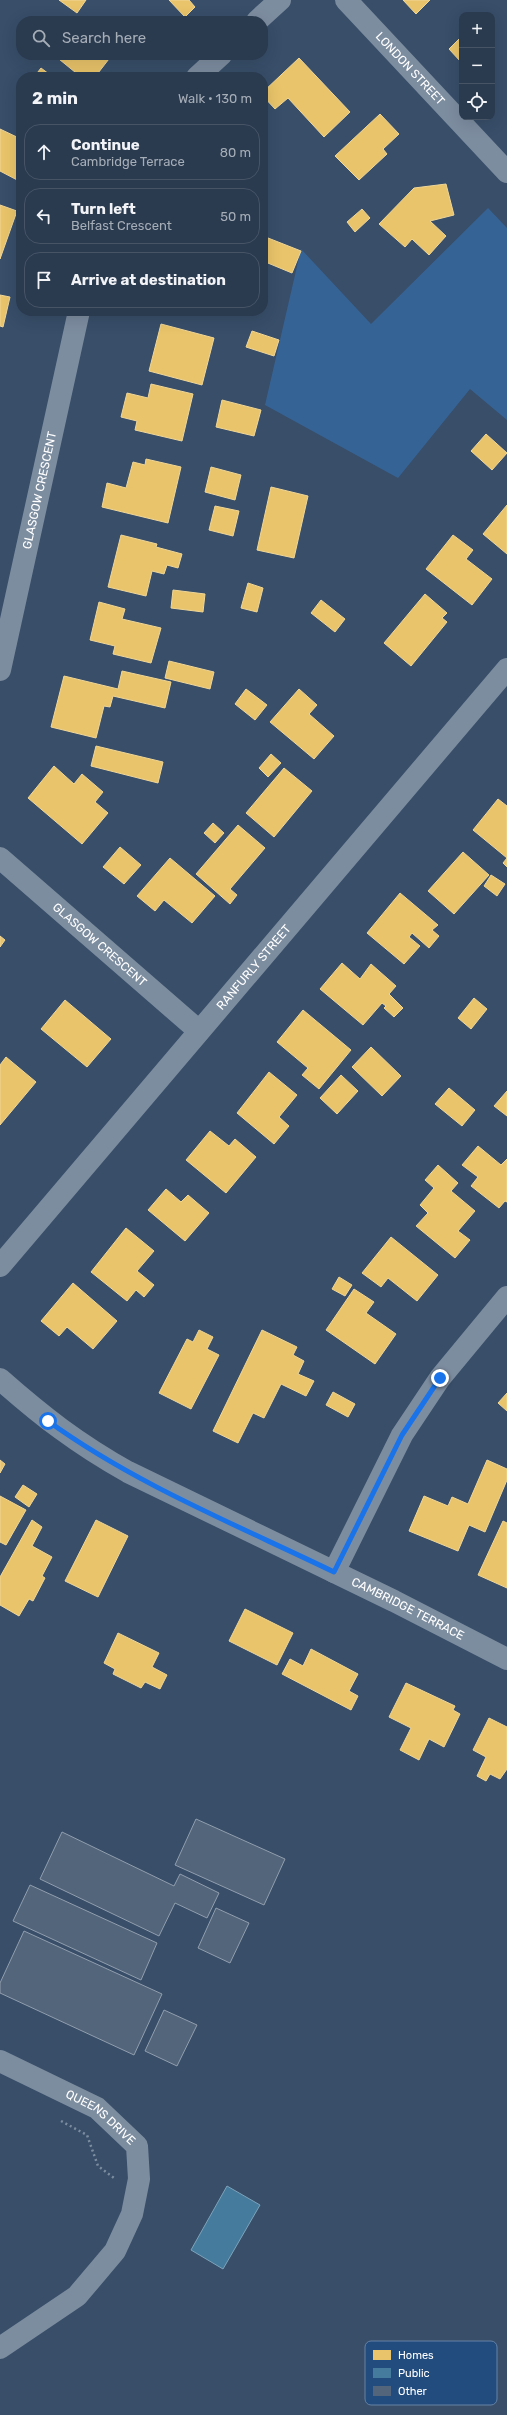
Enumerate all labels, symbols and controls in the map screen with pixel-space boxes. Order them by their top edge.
map controls [459,12,495,120]
button: + [459,12,495,48]
search box [16,16,268,60]
icon: search [30,27,52,49]
text: Search here [62,29,146,47]
street label: LONDON STREET [373,29,448,108]
button: − [459,48,495,84]
button: locate [459,84,495,120]
text: 2 min [32,88,78,108]
text: Walk · 130 m [178,91,252,106]
text: Continue [71,136,140,154]
icon: ahead [33,141,55,163]
text: 80 m [220,145,251,160]
text: Cambridge Terrace [71,154,185,169]
text: Turn left [71,200,136,218]
icon: left [33,205,55,227]
text: 50 m [220,209,251,224]
text: Belfast Crescent [71,218,172,233]
icon: arrive [33,269,55,291]
text: Arrive at destination [71,271,226,289]
street label: GLASGOW CRESCENT [20,430,59,550]
street label: GLASGOW CRESCENT [50,900,150,989]
street label: RANFURLY STREET [214,922,294,1013]
route end [431,1369,449,1387]
route start [39,1412,57,1430]
street label: CAMBRIDGE TERRACE [349,1575,467,1643]
street label: QUEENS DRIVE [63,2087,138,2148]
legend [365,2341,497,2405]
text: Homes [398,2349,434,2362]
text: Public [398,2367,430,2380]
text: Other [398,2385,428,2398]

